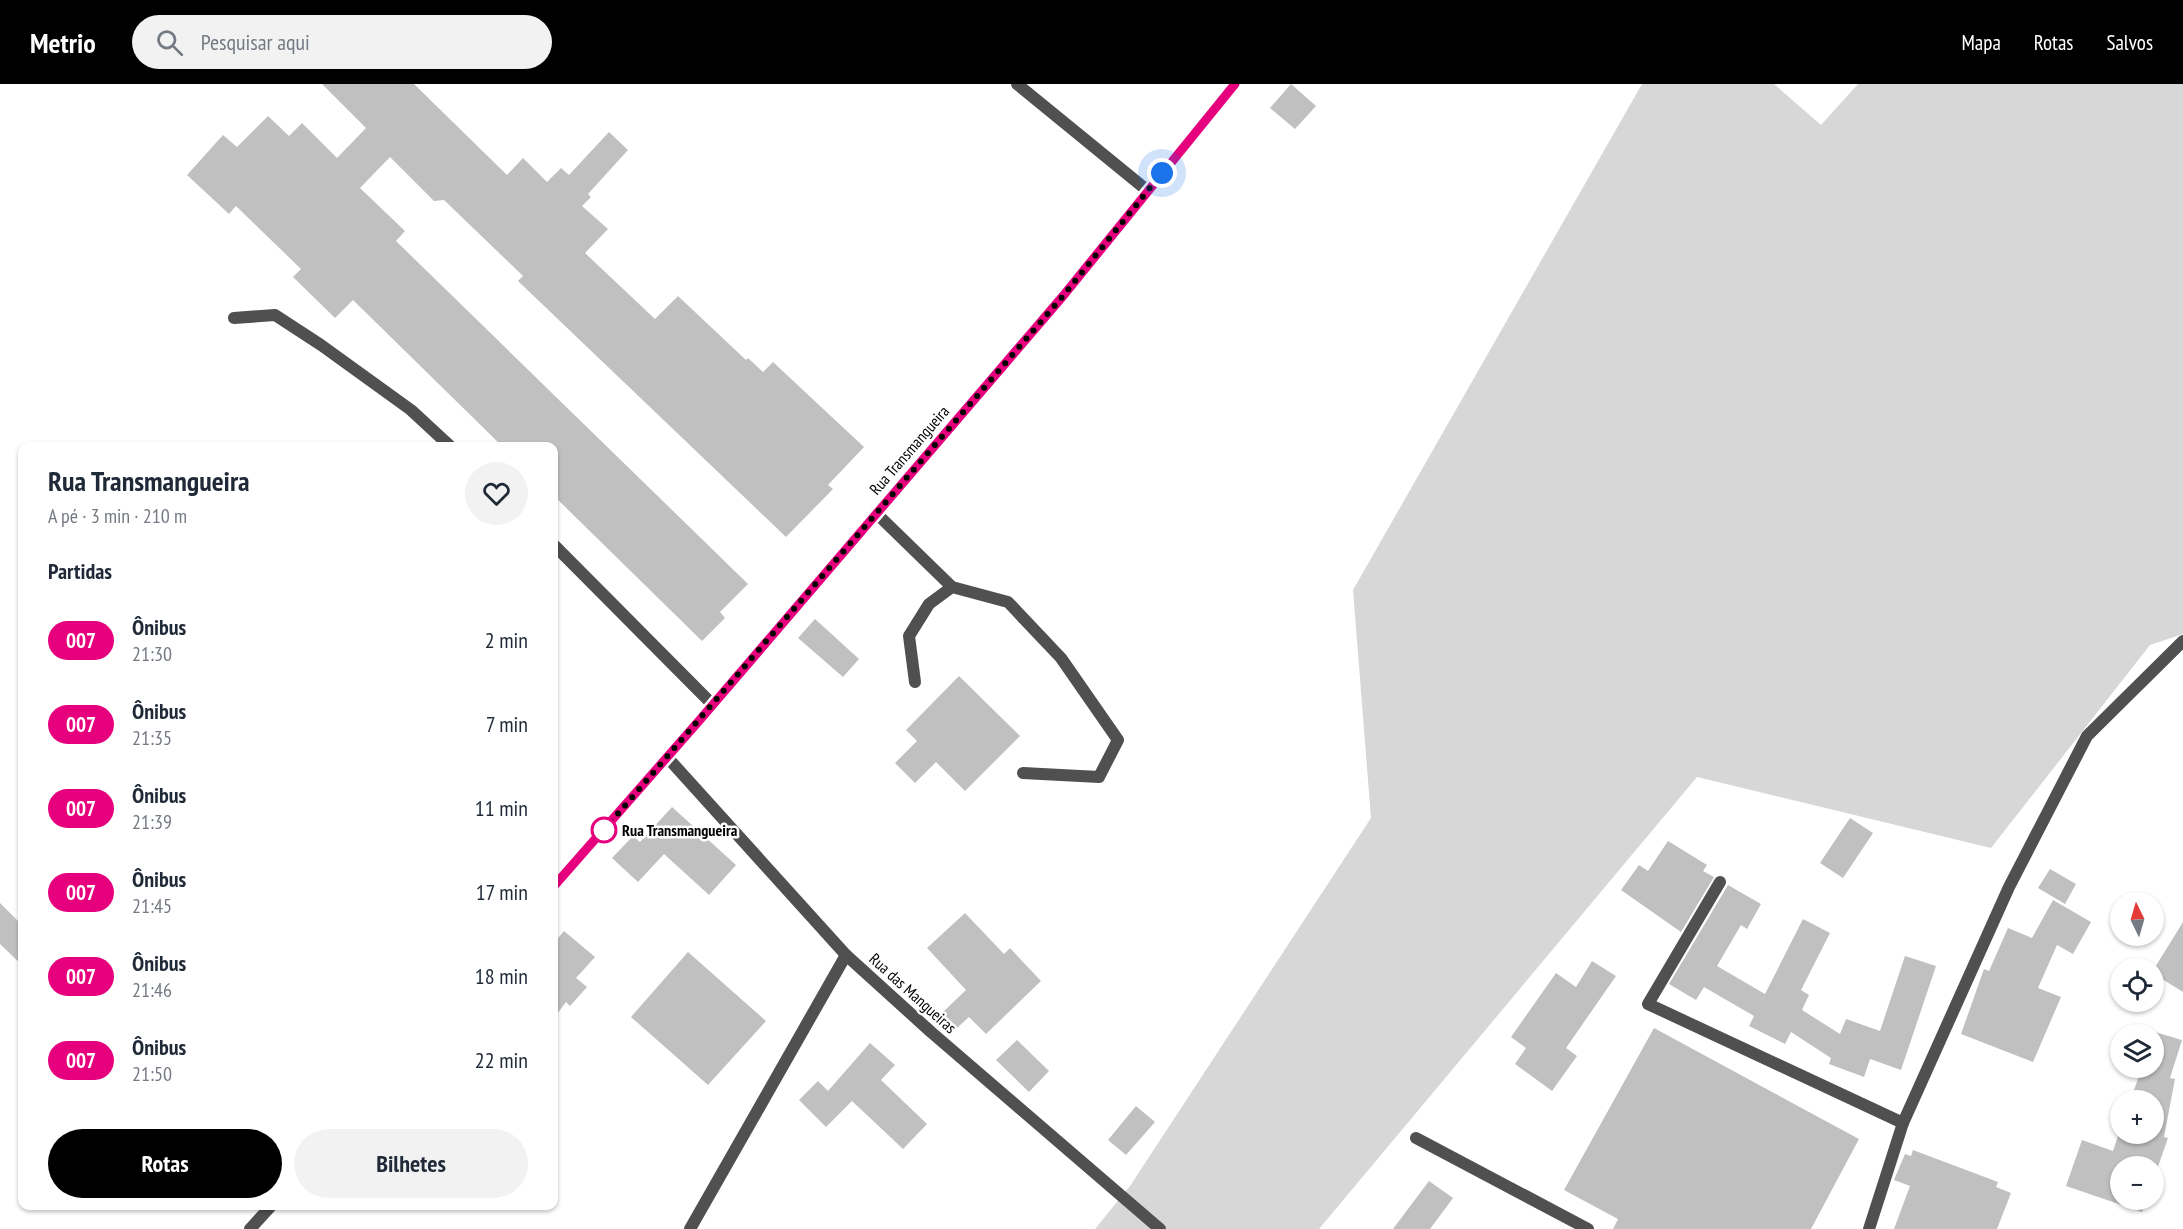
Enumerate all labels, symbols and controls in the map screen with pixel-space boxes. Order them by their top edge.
search box [132,15,552,69]
text: Metrio [30,24,96,61]
icon: search [153,26,186,59]
text: Pesquisar aqui [201,28,310,56]
text: Mapa [1961,29,2001,56]
text: Rotas [2034,29,2073,56]
text: Salvos [2106,29,2153,56]
your location [1147,158,1177,188]
street label: Rua Transmangueira [865,401,953,499]
text: Rua Transmangueira [48,462,250,499]
button: heart [465,462,528,525]
text: A pé · 3 min · 210 m [48,503,187,529]
text: Partidas [48,557,112,585]
text: Ônibus [132,613,186,641]
text: 2 min [485,626,528,654]
text: 007 [66,627,96,654]
text: 21:30 [132,641,172,667]
text: Ônibus [132,697,186,725]
text: 7 min [486,710,528,738]
text: 007 [66,711,96,738]
text: 21:35 [132,725,172,751]
text: Ônibus [132,781,186,809]
text: 11 min [475,794,528,822]
text: 007 [66,795,96,822]
text: 21:39 [132,809,172,835]
marker: Rua Transmangueira [591,817,617,843]
place label: Rua Transmangueira [622,820,738,840]
text: Ônibus [132,865,186,893]
text: 17 min [476,878,528,906]
text: 007 [66,879,96,906]
north arrow [2110,892,2164,946]
map controls [2110,892,2164,1210]
text: 21:45 [132,893,172,919]
text: Ônibus [132,949,186,977]
street label: Rua das Mangueiras [865,949,961,1037]
button: locate [2110,958,2164,1012]
text: 18 min [475,962,528,990]
text: 007 [66,963,96,990]
text: 21:46 [132,977,172,1003]
button: layers [2110,1024,2164,1078]
text: Ônibus [132,1033,186,1061]
text: 22 min [475,1046,528,1074]
text: 007 [66,1047,96,1074]
text: 21:50 [132,1061,172,1087]
button: + [2110,1090,2164,1144]
button: Rotas [48,1129,282,1198]
button: Bilhetes [294,1129,528,1198]
button: − [2110,1156,2164,1210]

